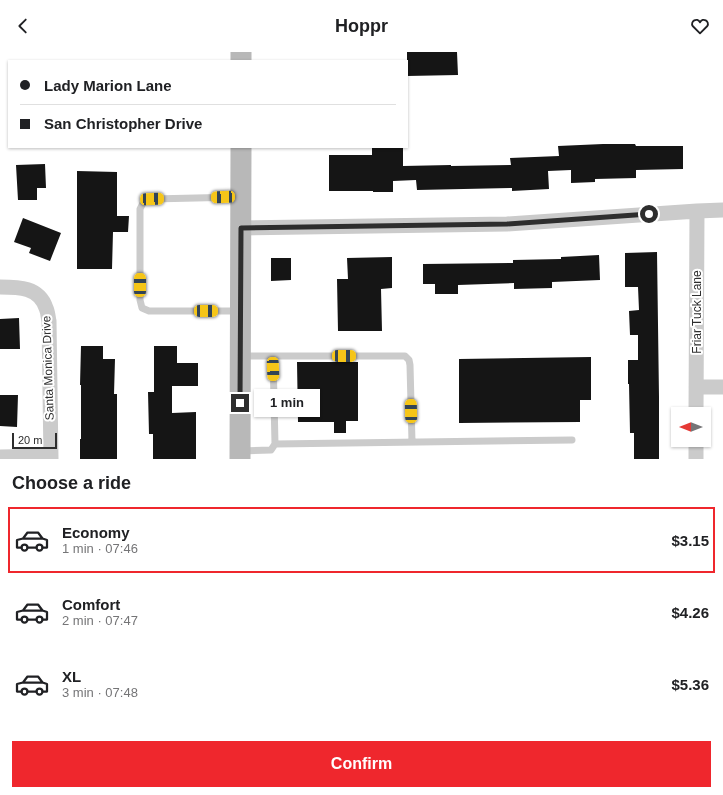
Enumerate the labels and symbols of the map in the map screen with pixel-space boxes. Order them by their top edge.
car [211,191,235,203]
car [140,193,164,205]
route start [640,205,658,223]
street label: Friar Tuck Lane [690,270,704,354]
car [134,273,146,297]
car [194,305,218,317]
street label: Santa Monica Drive [39,315,57,421]
car [332,350,356,362]
car [267,357,279,381]
callout: 1 min [254,389,320,417]
route end [231,394,249,412]
car [405,399,417,423]
north arrow [671,407,711,447]
scale bar [12,431,57,450]

